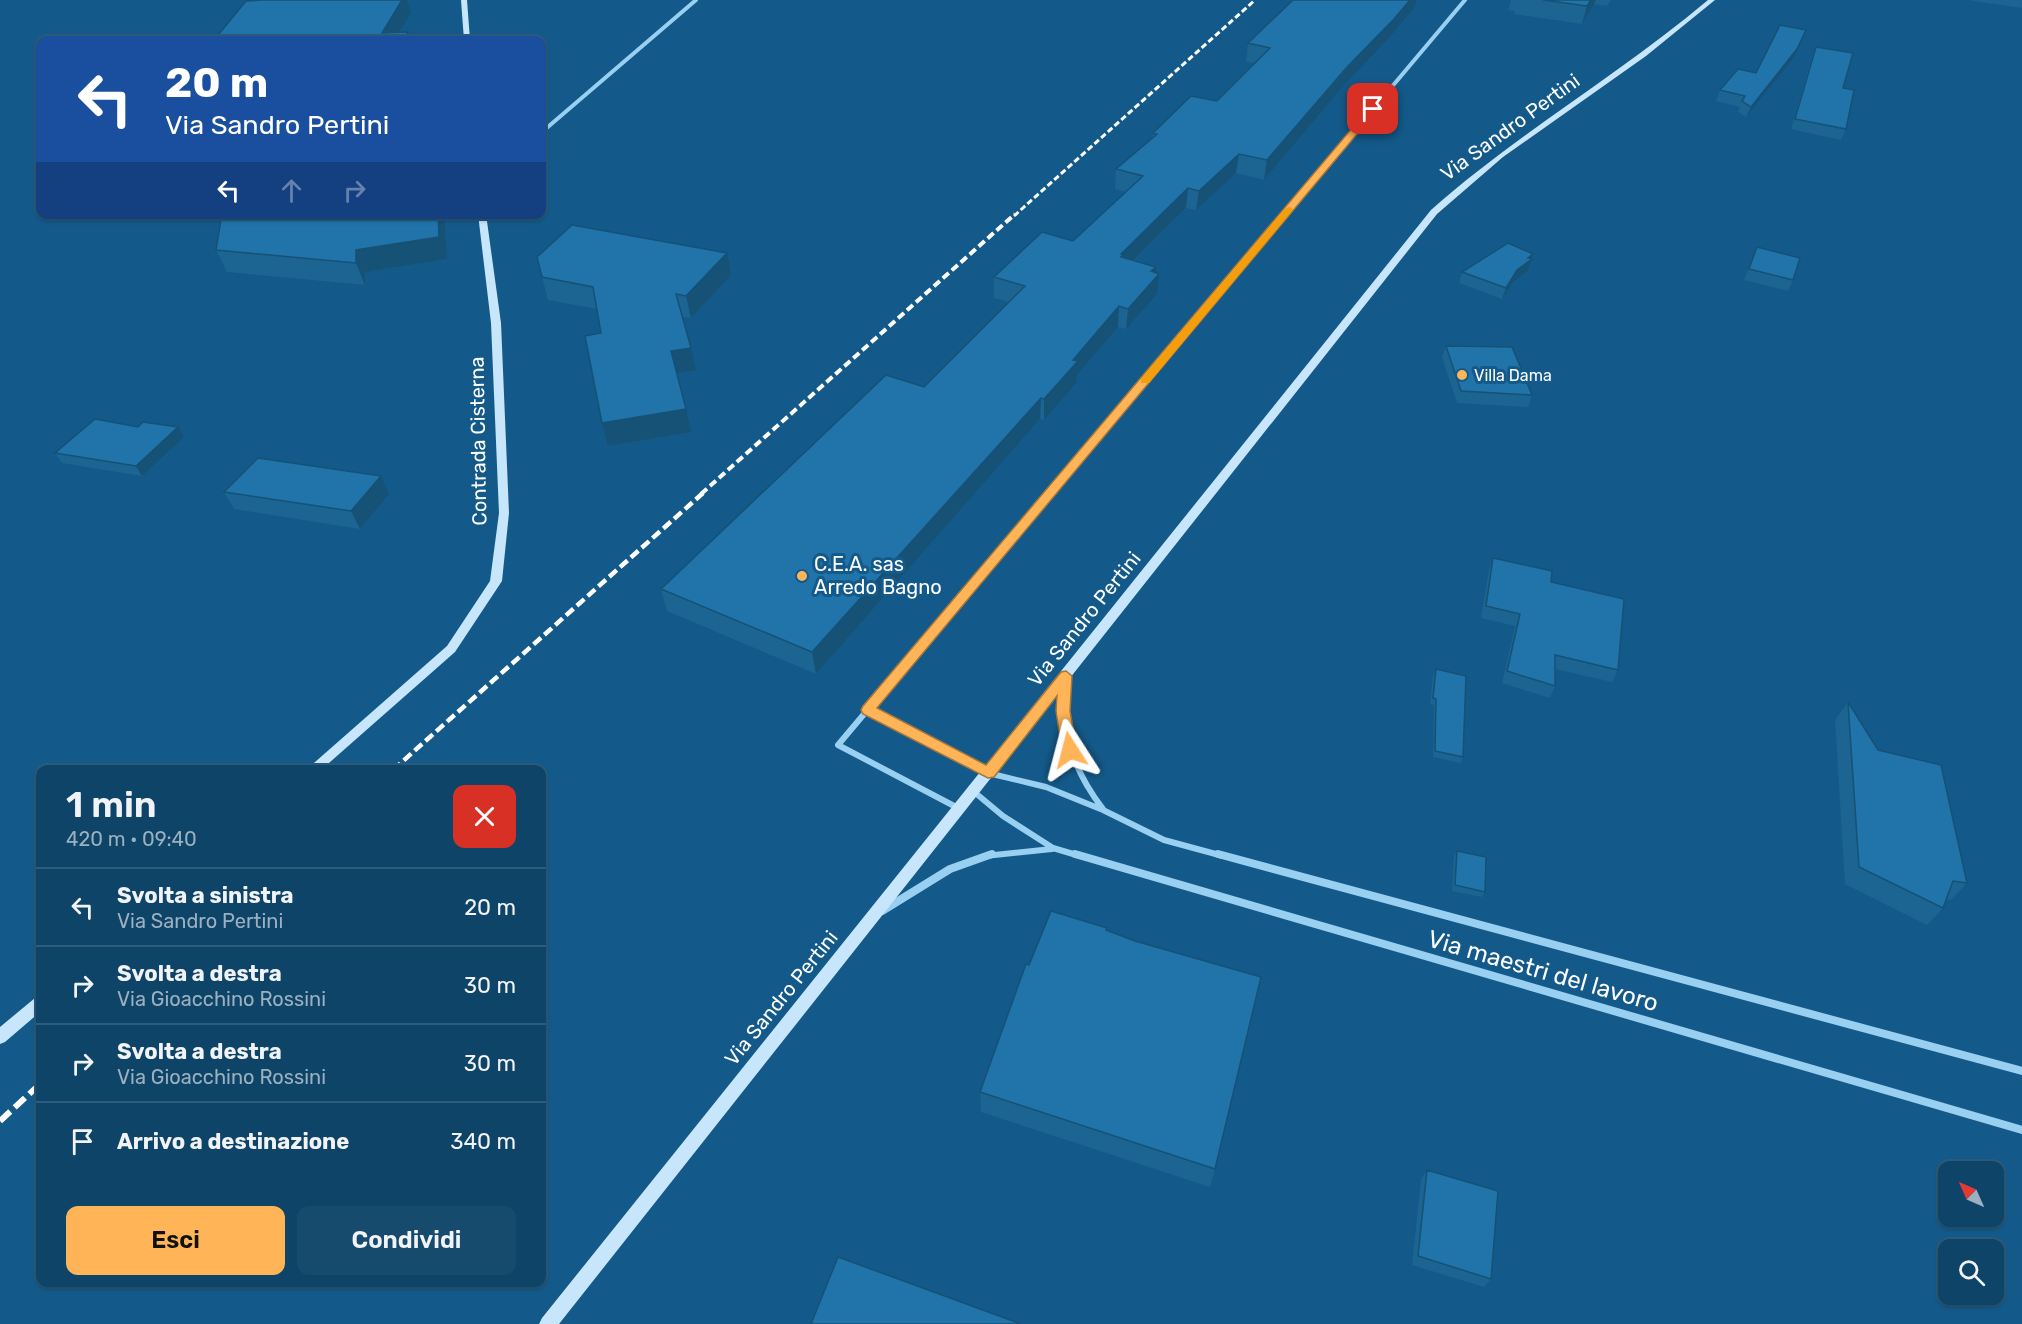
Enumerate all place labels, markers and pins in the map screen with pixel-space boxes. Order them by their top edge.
pin [1347,83,1398,134]
place label: Villa Dama [1474,366,1552,385]
marker: Villa Dama [1455,368,1469,382]
place label: C.E.A. sas Arredo Bagno [814,552,942,599]
marker: C.E.A. sas Arredo Bagno [795,569,809,583]

